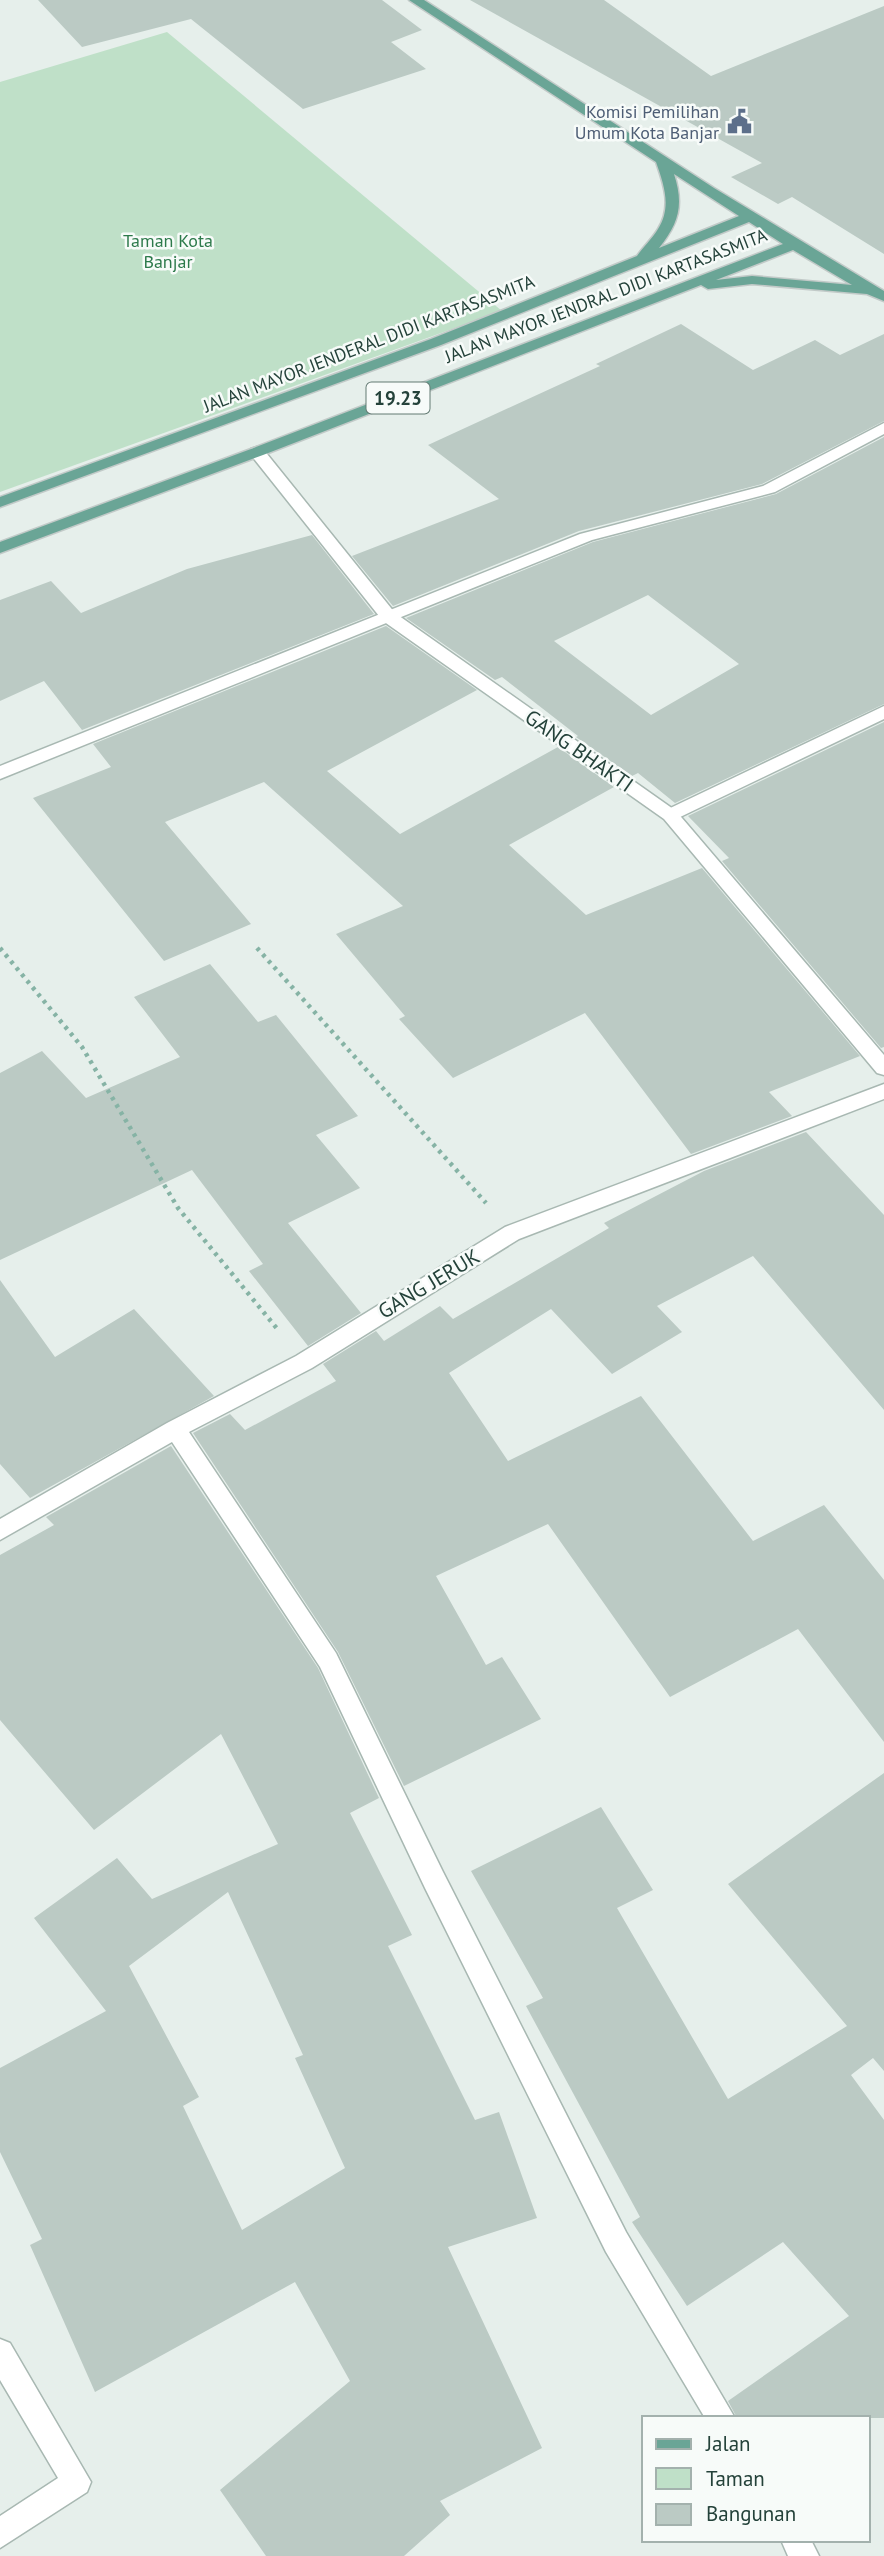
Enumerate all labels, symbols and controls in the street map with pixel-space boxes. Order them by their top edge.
place label: Komisi Pemilihan Umum Kota Banjar [575,100,719,144]
public building icon: Komisi Pemilihan Umum Kota Banjar [725,108,753,136]
street label: JALAN MAYOR JENDRAL DIDI KARTASASMITA [440,223,771,368]
park label: Taman Kota Banjar [123,229,213,273]
street label: JALAN MAYOR JENDERAL DIDI KARTASASMITA [199,269,538,418]
road number: 19.23 [366,382,430,414]
street label: GANG BHAKTI [520,703,639,798]
street label: GANG JERUK [373,1243,485,1325]
legend [642,2416,870,2542]
text: Jalan [705,2430,751,2457]
text: Taman [706,2465,765,2492]
text: Bangunan [706,2500,796,2527]

